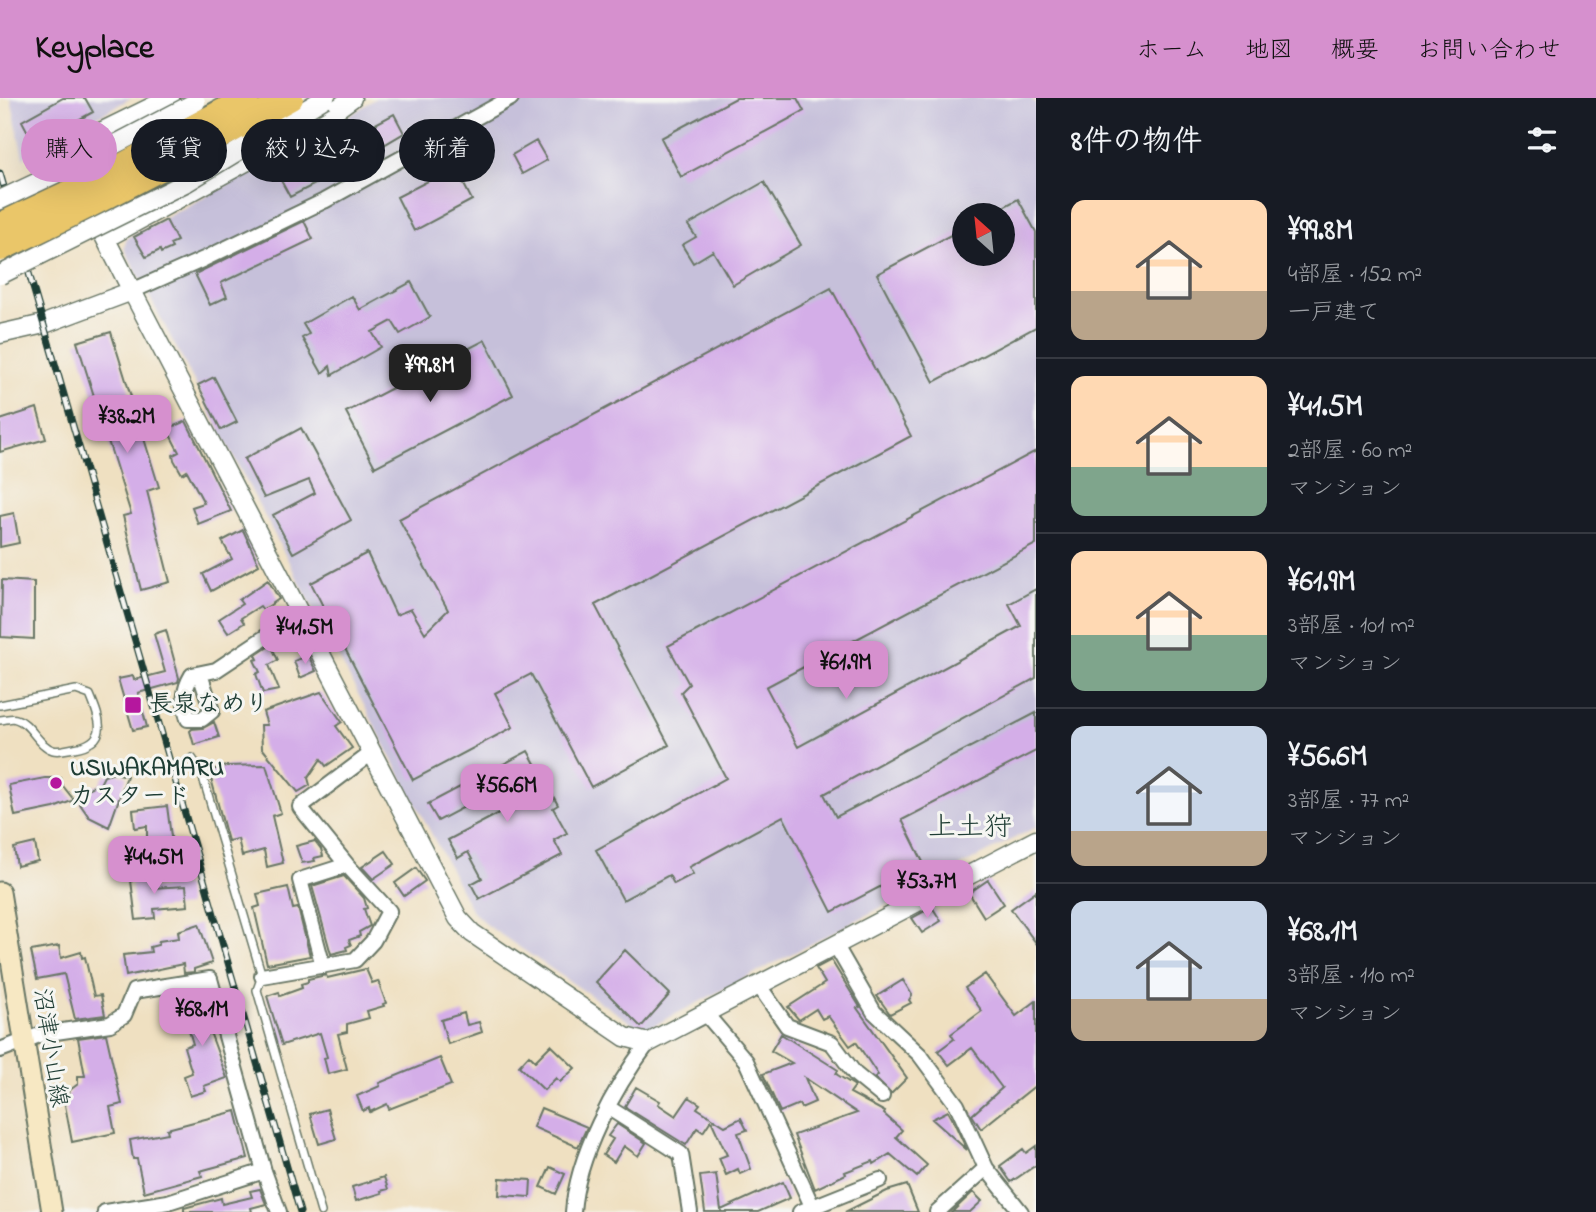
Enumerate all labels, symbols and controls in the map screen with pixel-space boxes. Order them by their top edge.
text: Keyplace [35,25,154,73]
text: ホーム [1136,34,1207,69]
text: 地図 [1245,34,1293,69]
text: 概要 [1331,34,1379,69]
text: お問い合わせ [1417,34,1561,69]
chip: 購入 [21,119,117,182]
chip: 賃貸 [131,119,227,182]
chip: 絞り込み [241,119,385,182]
chip: 新着 [399,119,495,182]
text: 8件の物件 [1071,121,1202,165]
icon: filters [1523,121,1561,159]
north arrow [952,203,1015,266]
map controls [952,203,1015,266]
text: ¥99.8M [1288,210,1353,254]
icon: home [1127,228,1211,312]
text: 4部屋 · 152 m² [1288,259,1422,292]
text: 一戸建て [1288,297,1380,330]
pin: ¥99.8M [373,344,487,404]
text: ¥99.8M [405,350,455,383]
text: ¥41.5M [1288,386,1363,430]
pin: ¥38.2M [70,396,184,455]
text: ¥38.2M [98,401,156,434]
icon: home [1127,404,1211,488]
text: 2部屋 · 60 m² [1288,435,1412,468]
text: マンション [1288,473,1402,506]
text: ¥61.9M [1288,561,1356,605]
icon: home [1127,579,1211,663]
pin: ¥41.5M [248,606,362,666]
text: 3部屋 · 101 m² [1288,610,1415,643]
text: ¥41.5M [276,612,334,645]
pin: ¥61.9M [789,642,903,701]
text: ¥61.9M [820,647,872,680]
text: マンション [1288,648,1402,681]
place label: 長泉なめり [149,688,269,723]
marker: 長泉なめり [123,695,143,715]
text: ¥56.6M [1288,736,1368,780]
place label: USIWAKAMARU カスタード [70,752,224,815]
icon: home [1127,754,1211,838]
pin: ¥56.6M [450,764,564,824]
text: ¥56.6M [476,770,538,803]
marker: USIWAKAMARU カスタード [48,775,64,791]
text: 3部屋 · 77 m² [1288,785,1409,818]
district label: 上土狩 [928,808,1012,849]
text: マンション [1288,823,1402,856]
pin: ¥44.5M [97,836,211,896]
text: ¥44.5M [124,842,184,875]
pin: ¥53.7M [870,860,984,920]
text: ¥53.7M [897,866,957,899]
text: ¥68.1M [1288,911,1358,955]
icon: home [1127,929,1211,1013]
text: 3部屋 · 110 m² [1288,960,1415,993]
street label: 沼津小山線 [22,986,76,1110]
pin: ¥68.1M [145,988,259,1048]
text: ¥68.1M [175,994,229,1027]
text: マンション [1288,998,1402,1031]

